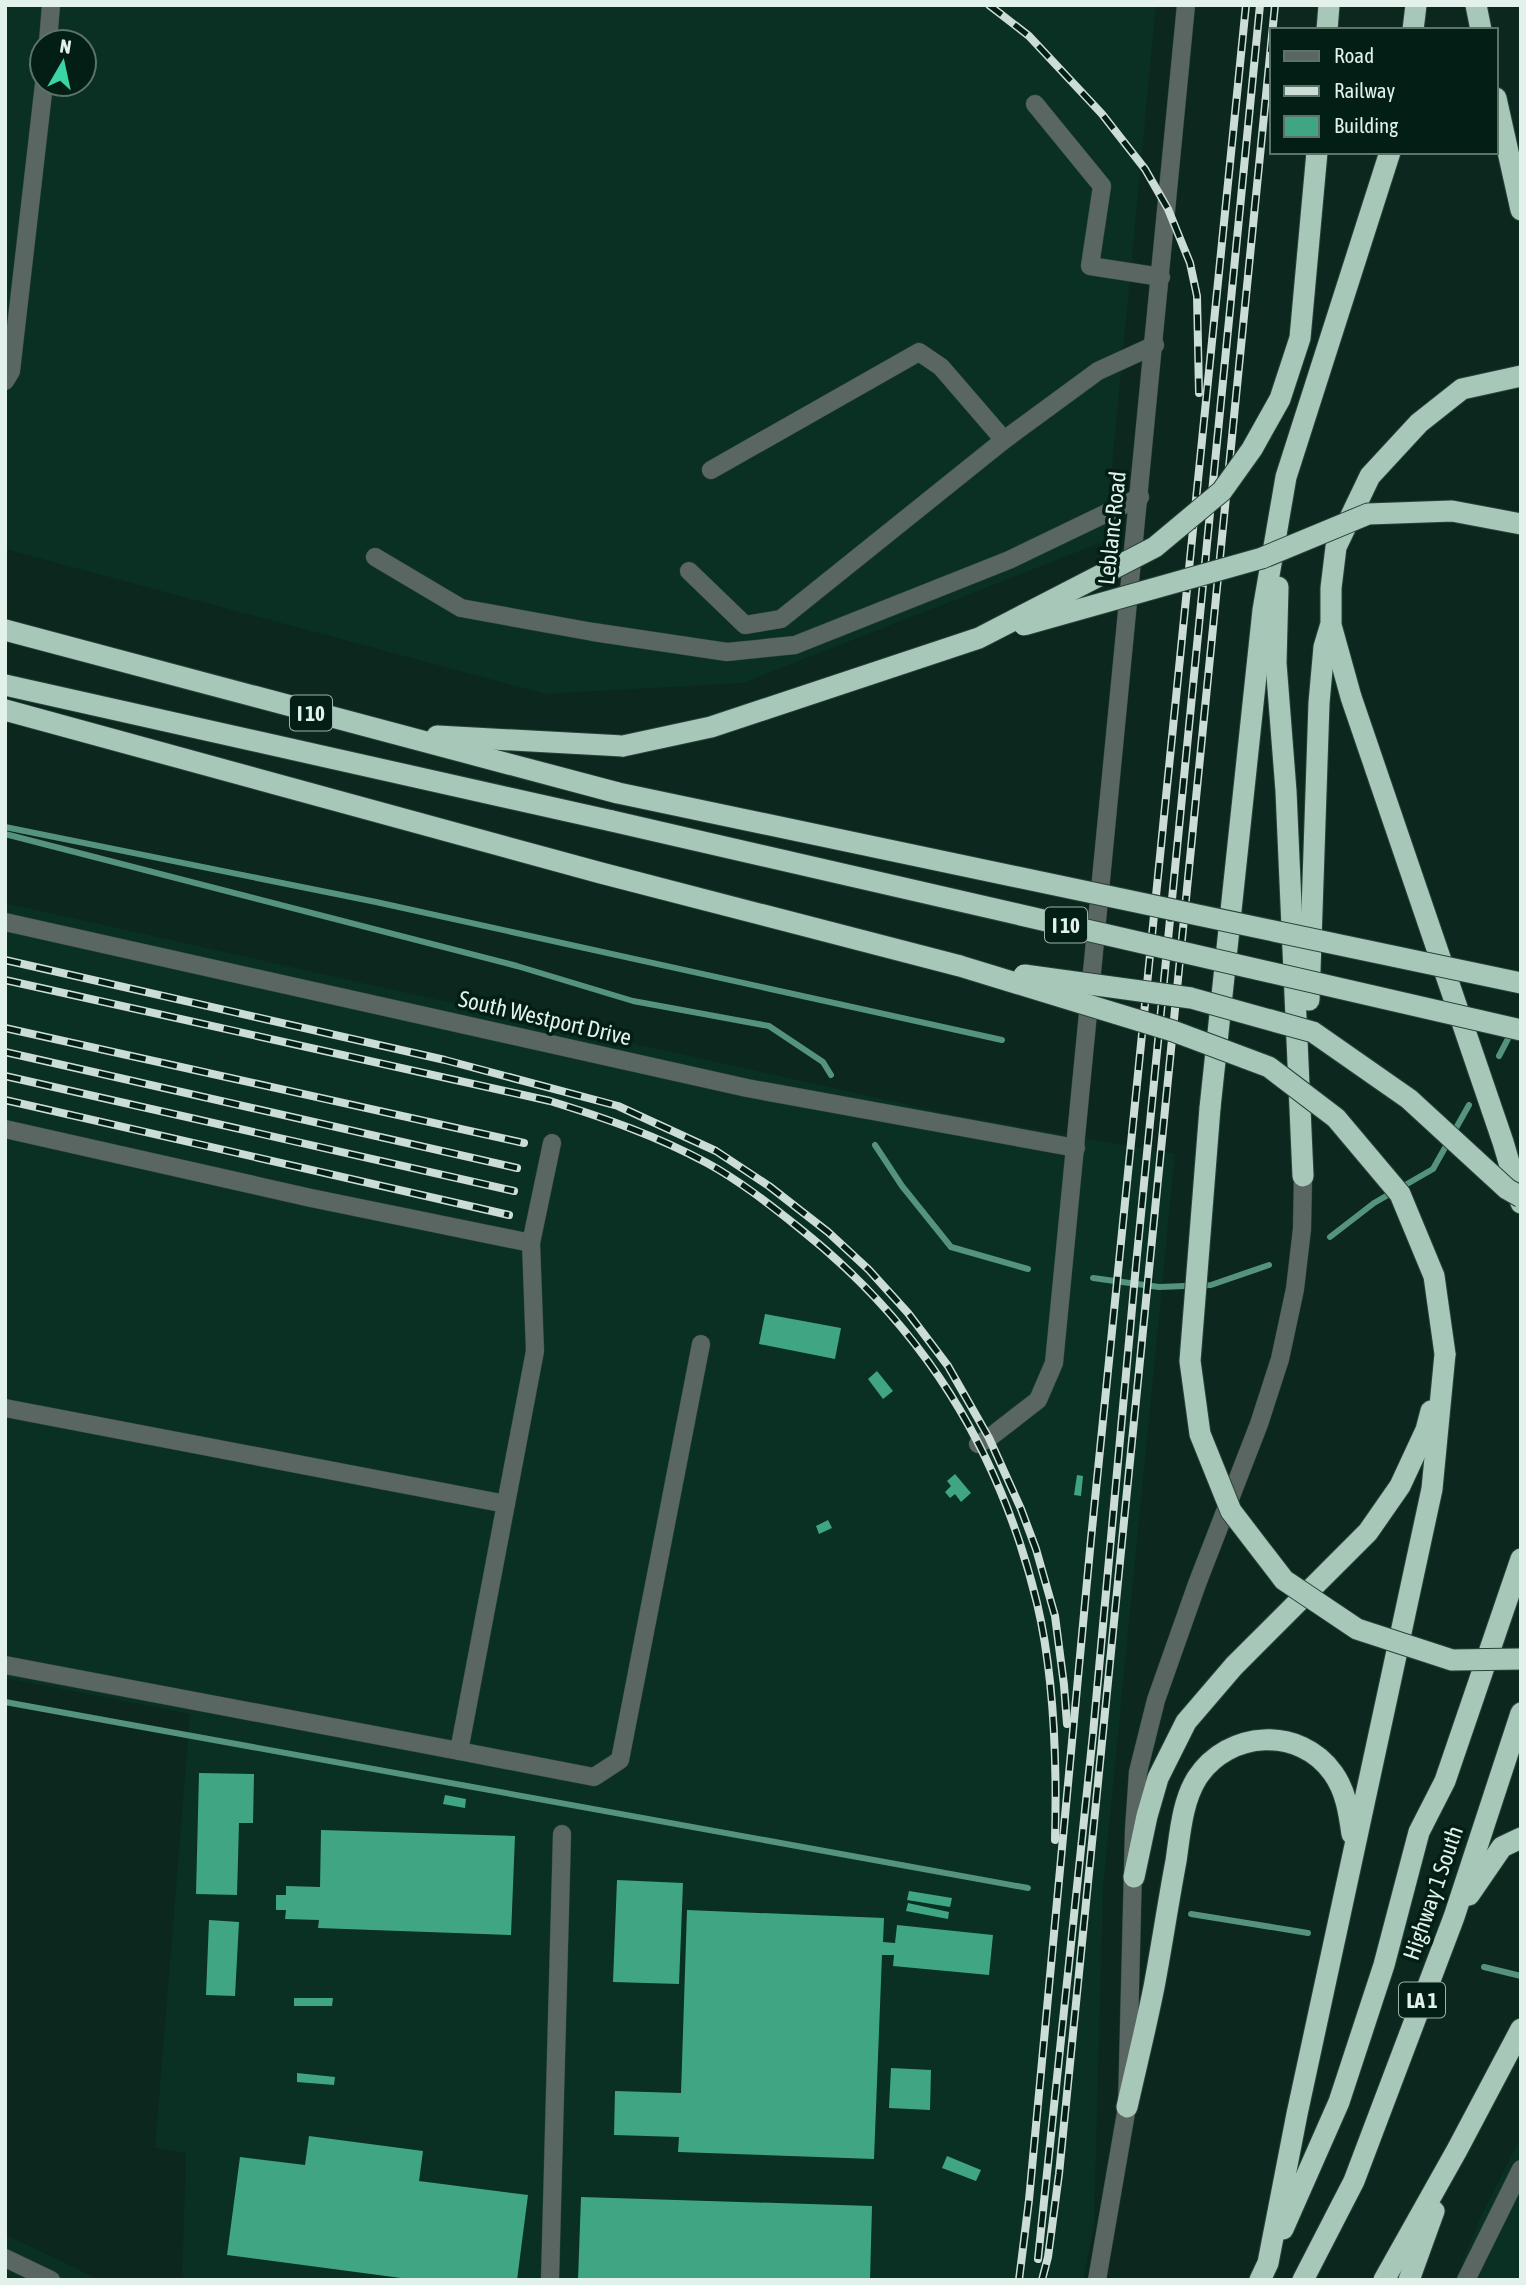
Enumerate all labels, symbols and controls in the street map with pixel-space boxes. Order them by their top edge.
north arrow [28,28,98,98]
legend [1270,28,1498,154]
text: N [58,34,73,58]
text: Road [1334,43,1374,67]
text: Railway [1334,78,1396,102]
text: Building [1334,113,1398,137]
street label: Leblanc Road [1093,470,1131,586]
road number: I 10 [290,696,332,730]
road number: I 10 [1045,908,1087,942]
street label: South Westport Drive [456,985,634,1051]
street label: Highway 1 South [1398,1823,1468,1963]
road number: LA 1 [1399,1982,1445,2018]

